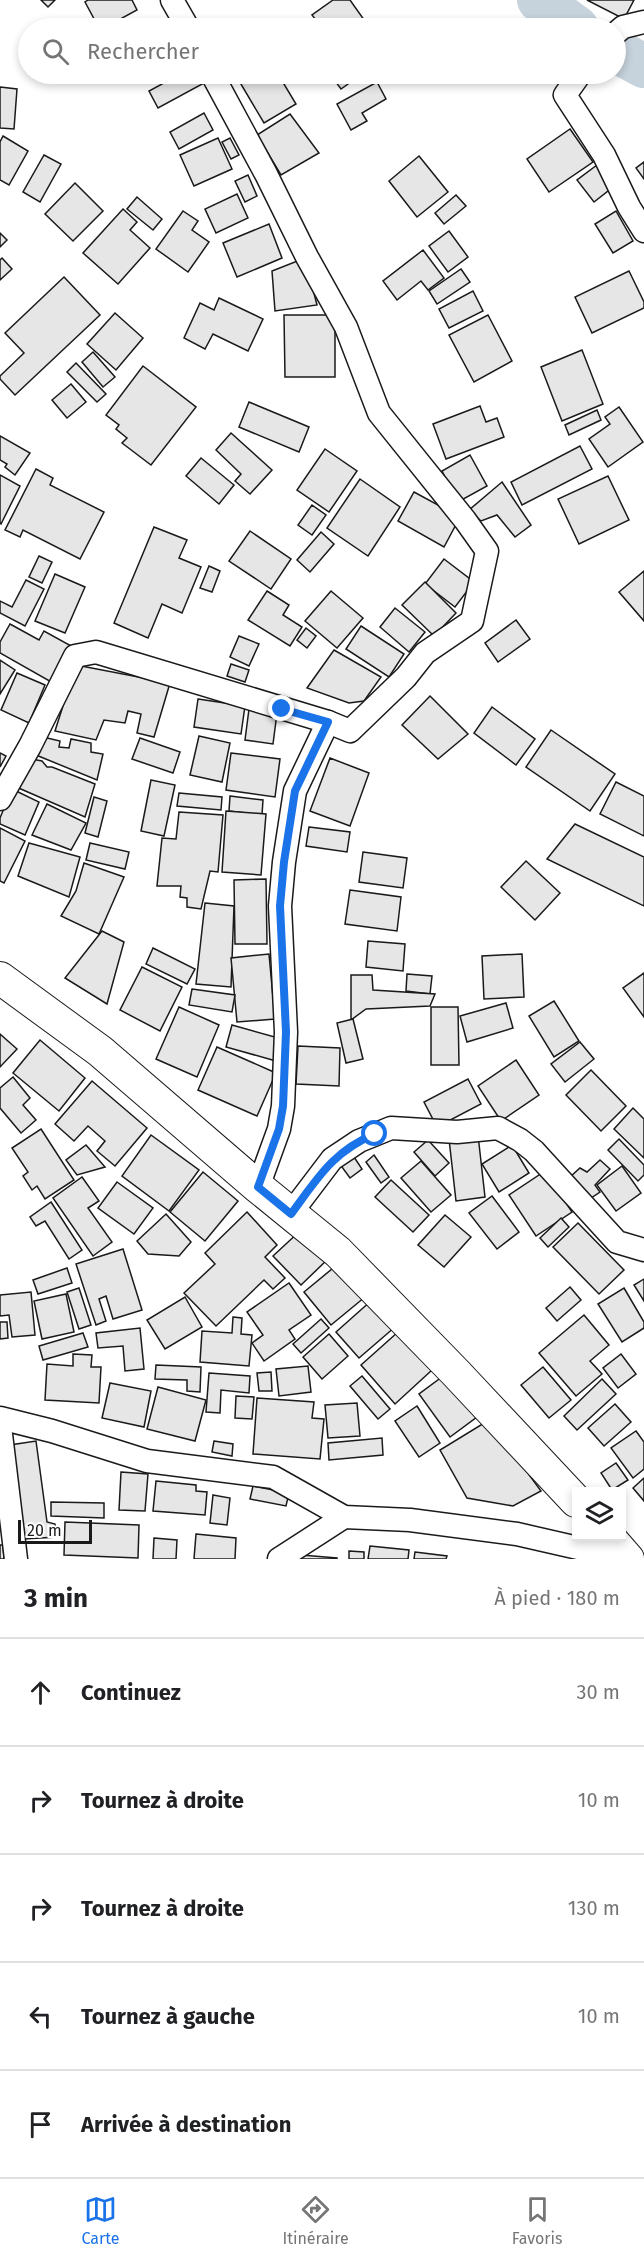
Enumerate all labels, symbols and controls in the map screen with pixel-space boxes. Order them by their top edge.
search box [18,18,626,84]
icon: search [39,35,72,68]
text: Rechercher [87,38,199,65]
route end [268,695,294,721]
route start [361,1120,387,1146]
map controls [572,1487,626,1541]
button: layers [572,1487,626,1541]
scale bar [18,1517,92,1544]
text: 20 m [27,1521,62,1540]
text: 3 min [24,1583,88,1614]
text: À pied · 180 m [494,1586,620,1610]
icon: ahead [24,1676,57,1709]
text: Continuez [81,1679,181,1706]
text: 30 m [576,1680,620,1704]
icon: right [24,1784,57,1817]
text: Tournez à droite [81,1787,244,1814]
text: 10 m [578,1788,620,1812]
icon: right [24,1892,57,1925]
text: Tournez à droite [81,1895,244,1922]
text: 130 m [568,1896,620,1920]
icon: left [24,2000,57,2033]
text: Tournez à gauche [81,2003,255,2030]
text: 10 m [578,2004,620,2028]
icon: arrive [24,2108,57,2141]
text: Arrivée à destination [81,2111,291,2138]
tab: Carte [82,2193,119,2248]
tab: Itinéraire [282,2193,349,2248]
tab: Favoris [512,2193,562,2248]

